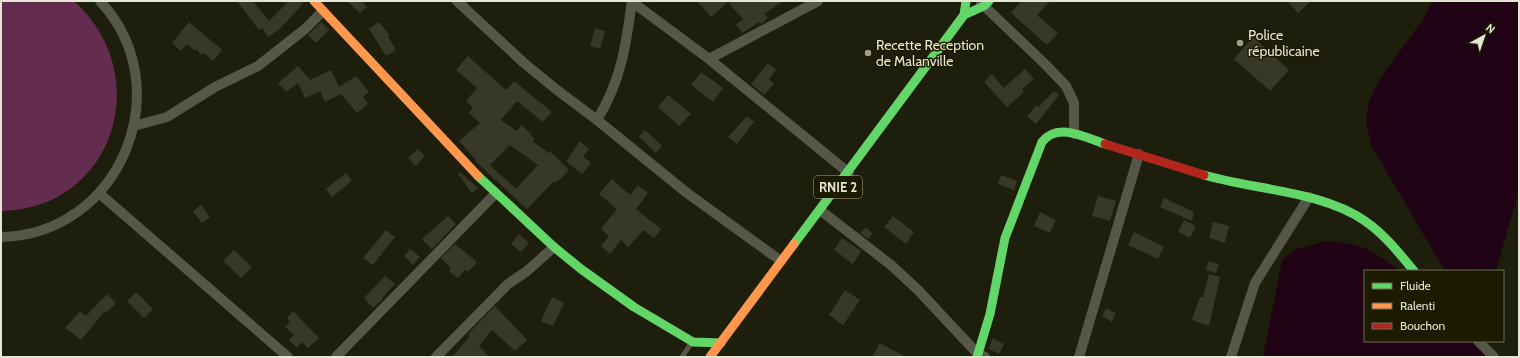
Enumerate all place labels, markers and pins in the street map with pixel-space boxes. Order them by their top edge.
place label: Police républicaine [1248,26,1320,60]
place label: Recette Reception de Malanville [876,36,984,70]
marker: Police républicaine [1235,38,1245,48]
marker: Recette Reception de Malanville [863,48,873,58]

